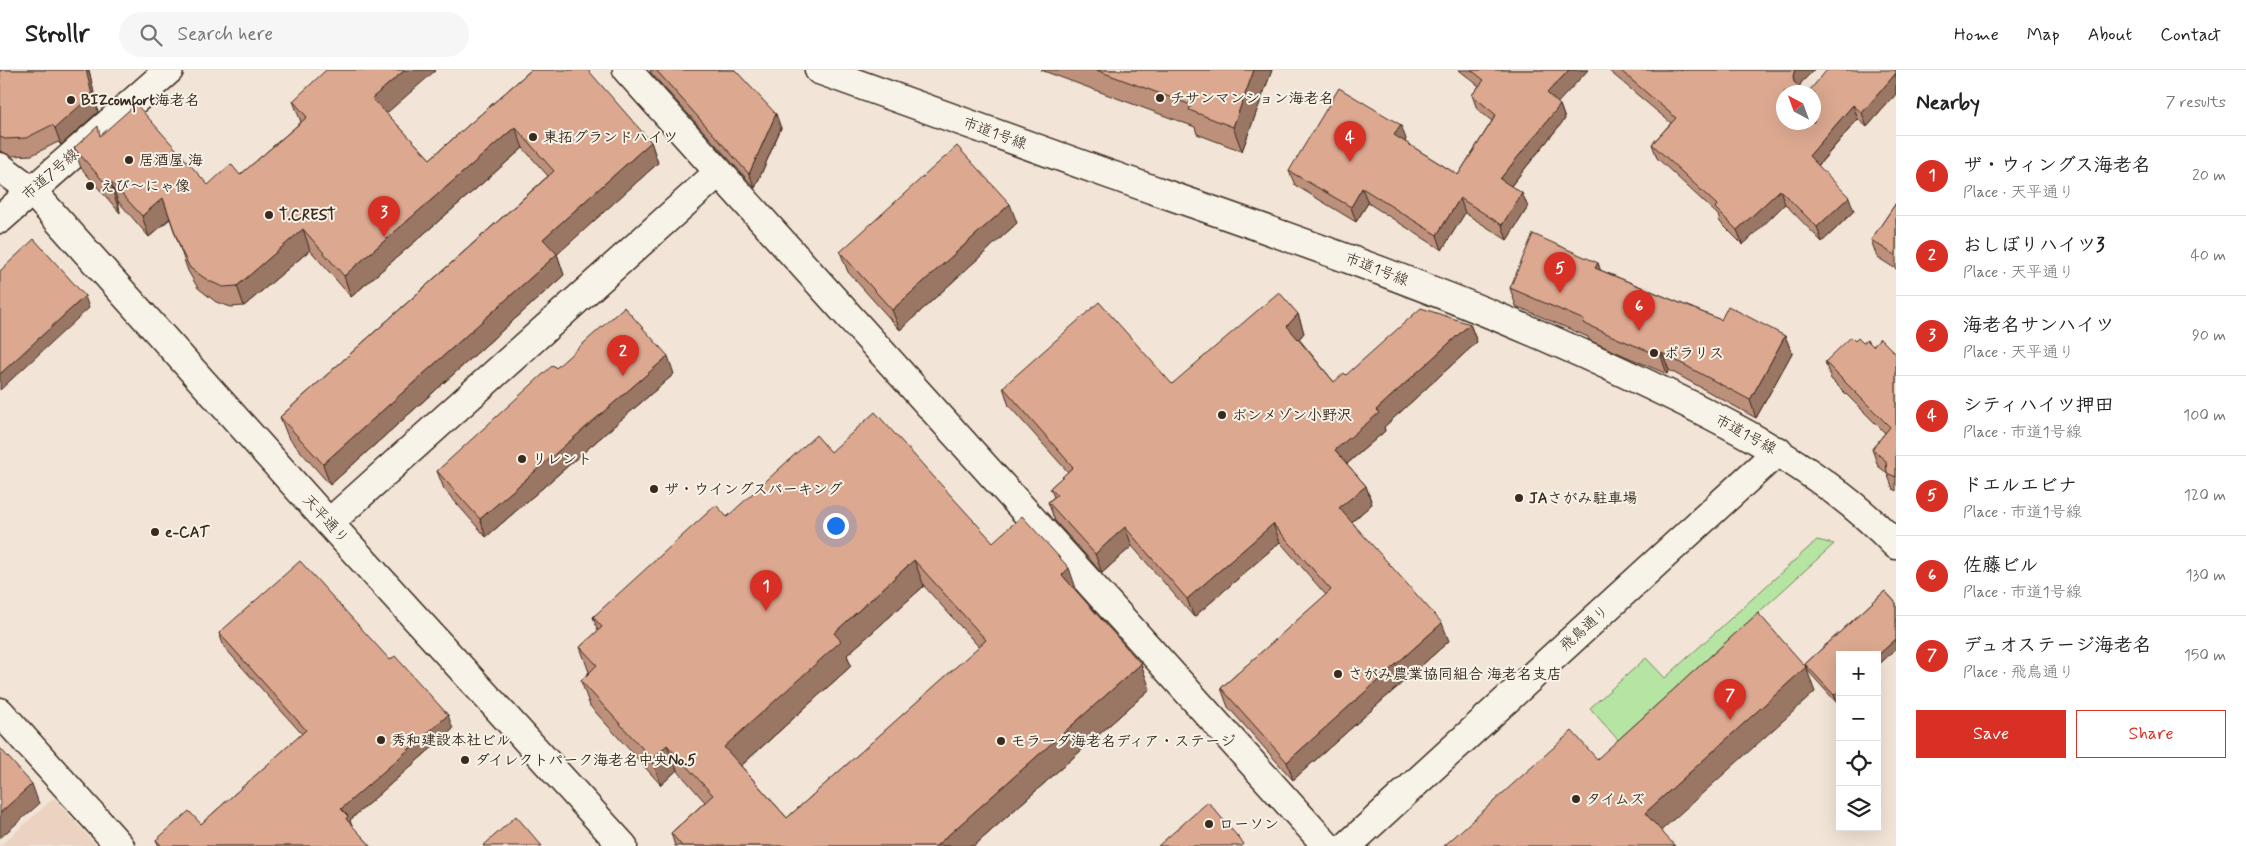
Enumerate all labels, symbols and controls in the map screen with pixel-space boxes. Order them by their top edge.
search box [119,12,469,57]
text: Strollr [25,19,89,50]
icon: search [137,21,165,49]
text: Search here [177,22,273,47]
text: Home [1954,23,1999,47]
text: Map [2027,23,2060,47]
text: About [2088,23,2132,47]
text: Contact [2160,23,2221,47]
north arrow [1776,85,1821,130]
place label: チサンマンション海老名 [1170,89,1334,109]
text: Nearby [1916,89,1980,117]
place label: BIZcomfort海老名 [81,91,200,113]
marker: チサンマンション海老名 [1154,92,1166,104]
text: 7 results [2166,92,2226,113]
marker: BIZcomfort海老名 [65,94,77,106]
street label: 市道1号線 [960,113,1029,155]
pin: 4 [1334,121,1366,162]
place label: 東拓グランドハイツ [543,128,678,148]
marker: 東拓グランドハイツ [527,131,539,143]
street label: 市道7号線 [18,145,83,205]
place label: 居酒屋 海 [139,151,203,171]
text: ザ・ウィングス海老名 [1963,153,2151,178]
marker: 居酒屋 海 [123,154,135,166]
text: 1 [1928,165,1936,186]
text: 20 m [2192,165,2226,186]
place label: えび～にゃ像 [100,177,190,197]
marker: えび～にゃ像 [84,180,96,192]
text: Place · 天平通り [1963,182,2075,203]
pin: 3 [368,196,400,237]
place label: T.CREST [279,206,337,226]
marker: T.CREST [263,209,275,221]
text: おしぼりハイツ3 [1963,233,2105,258]
text: 2 [1928,245,1936,266]
text: 40 m [2190,245,2226,266]
street label: 市道1号線 [1342,249,1411,291]
pin: 5 [1544,252,1576,293]
text: Place · 天平通り [1963,262,2075,283]
pin: 6 [1623,290,1655,331]
text: 海老名サンハイツ [1963,313,2114,338]
text: 3 [1928,325,1936,346]
text: 90 m [2192,325,2226,346]
pin: 2 [607,335,639,376]
text: Place · 天平通り [1963,342,2075,363]
place label: ポラリス [1664,344,1724,364]
marker: ポラリス [1648,347,1660,359]
text: シティハイツ押田 [1963,393,2114,418]
text: 4 [1927,405,1937,426]
text: 100 m [2183,405,2226,426]
place label: ボンメゾン小野沢 [1232,406,1352,426]
marker: ボンメゾン小野沢 [1216,409,1228,421]
street label: 市道1号線 [1711,410,1780,459]
text: Place · 市道1号線 [1963,422,2082,443]
place label: リレント [532,450,592,470]
marker: リレント [516,453,528,465]
text: ドエルエビナ [1963,473,2077,498]
place label: ザ・ウイングスパーキング [664,480,843,500]
marker: ザ・ウイングスパーキング [648,483,660,495]
text: 5 [1927,485,1937,506]
text: 120 m [2184,485,2226,506]
place label: JAさがみ駐車場 [1529,489,1638,509]
street label: 天平通り [298,491,353,549]
marker: JAさがみ駐車場 [1513,492,1525,504]
text: Place · 市道1号線 [1963,502,2082,523]
your location [823,513,849,539]
place label: e-CAT [165,523,210,543]
marker: e-CAT [149,526,161,538]
text: 佐藤ビル [1963,553,2039,578]
text: 6 [1928,565,1936,586]
text: 130 m [2185,565,2226,586]
pin: 1 [750,570,782,611]
text: Place · 市道1号線 [1963,582,2082,603]
street label: 飛鳥通り [1556,601,1614,656]
text: デュオステージ海老名 [1963,633,2151,658]
text: 7 [1927,645,1937,666]
text: 150 m [2184,645,2226,666]
map controls [1836,651,1881,831]
button: + [1836,651,1881,696]
text: Place · 飛鳥通り [1963,662,2075,683]
place label: さがみ農業協同組合 海老名支店 [1348,665,1562,685]
marker: さがみ農業協同組合 海老名支店 [1332,668,1344,680]
pin: 7 [1714,679,1746,720]
button: − [1836,696,1881,741]
button: Save [1916,710,2066,758]
button: Share [2076,710,2226,758]
place label: 秀和建設本社ビル [391,731,511,751]
place label: モラーダ海老名ディア・ステージ [1011,732,1235,752]
marker: 秀和建設本社ビル [375,734,387,746]
marker: モラーダ海老名ディア・ステージ [995,735,1007,747]
button: locate [1836,741,1881,786]
place label: ダイレクトパーク海老名中央No.5 [475,751,696,771]
marker: ダイレクトパーク海老名中央No.5 [459,754,471,766]
button: layers [1836,786,1881,831]
place label: タイムズ [1586,790,1645,810]
marker: タイムズ [1570,793,1582,805]
place label: ローソン [1219,815,1279,835]
marker: ローソン [1203,818,1215,830]

